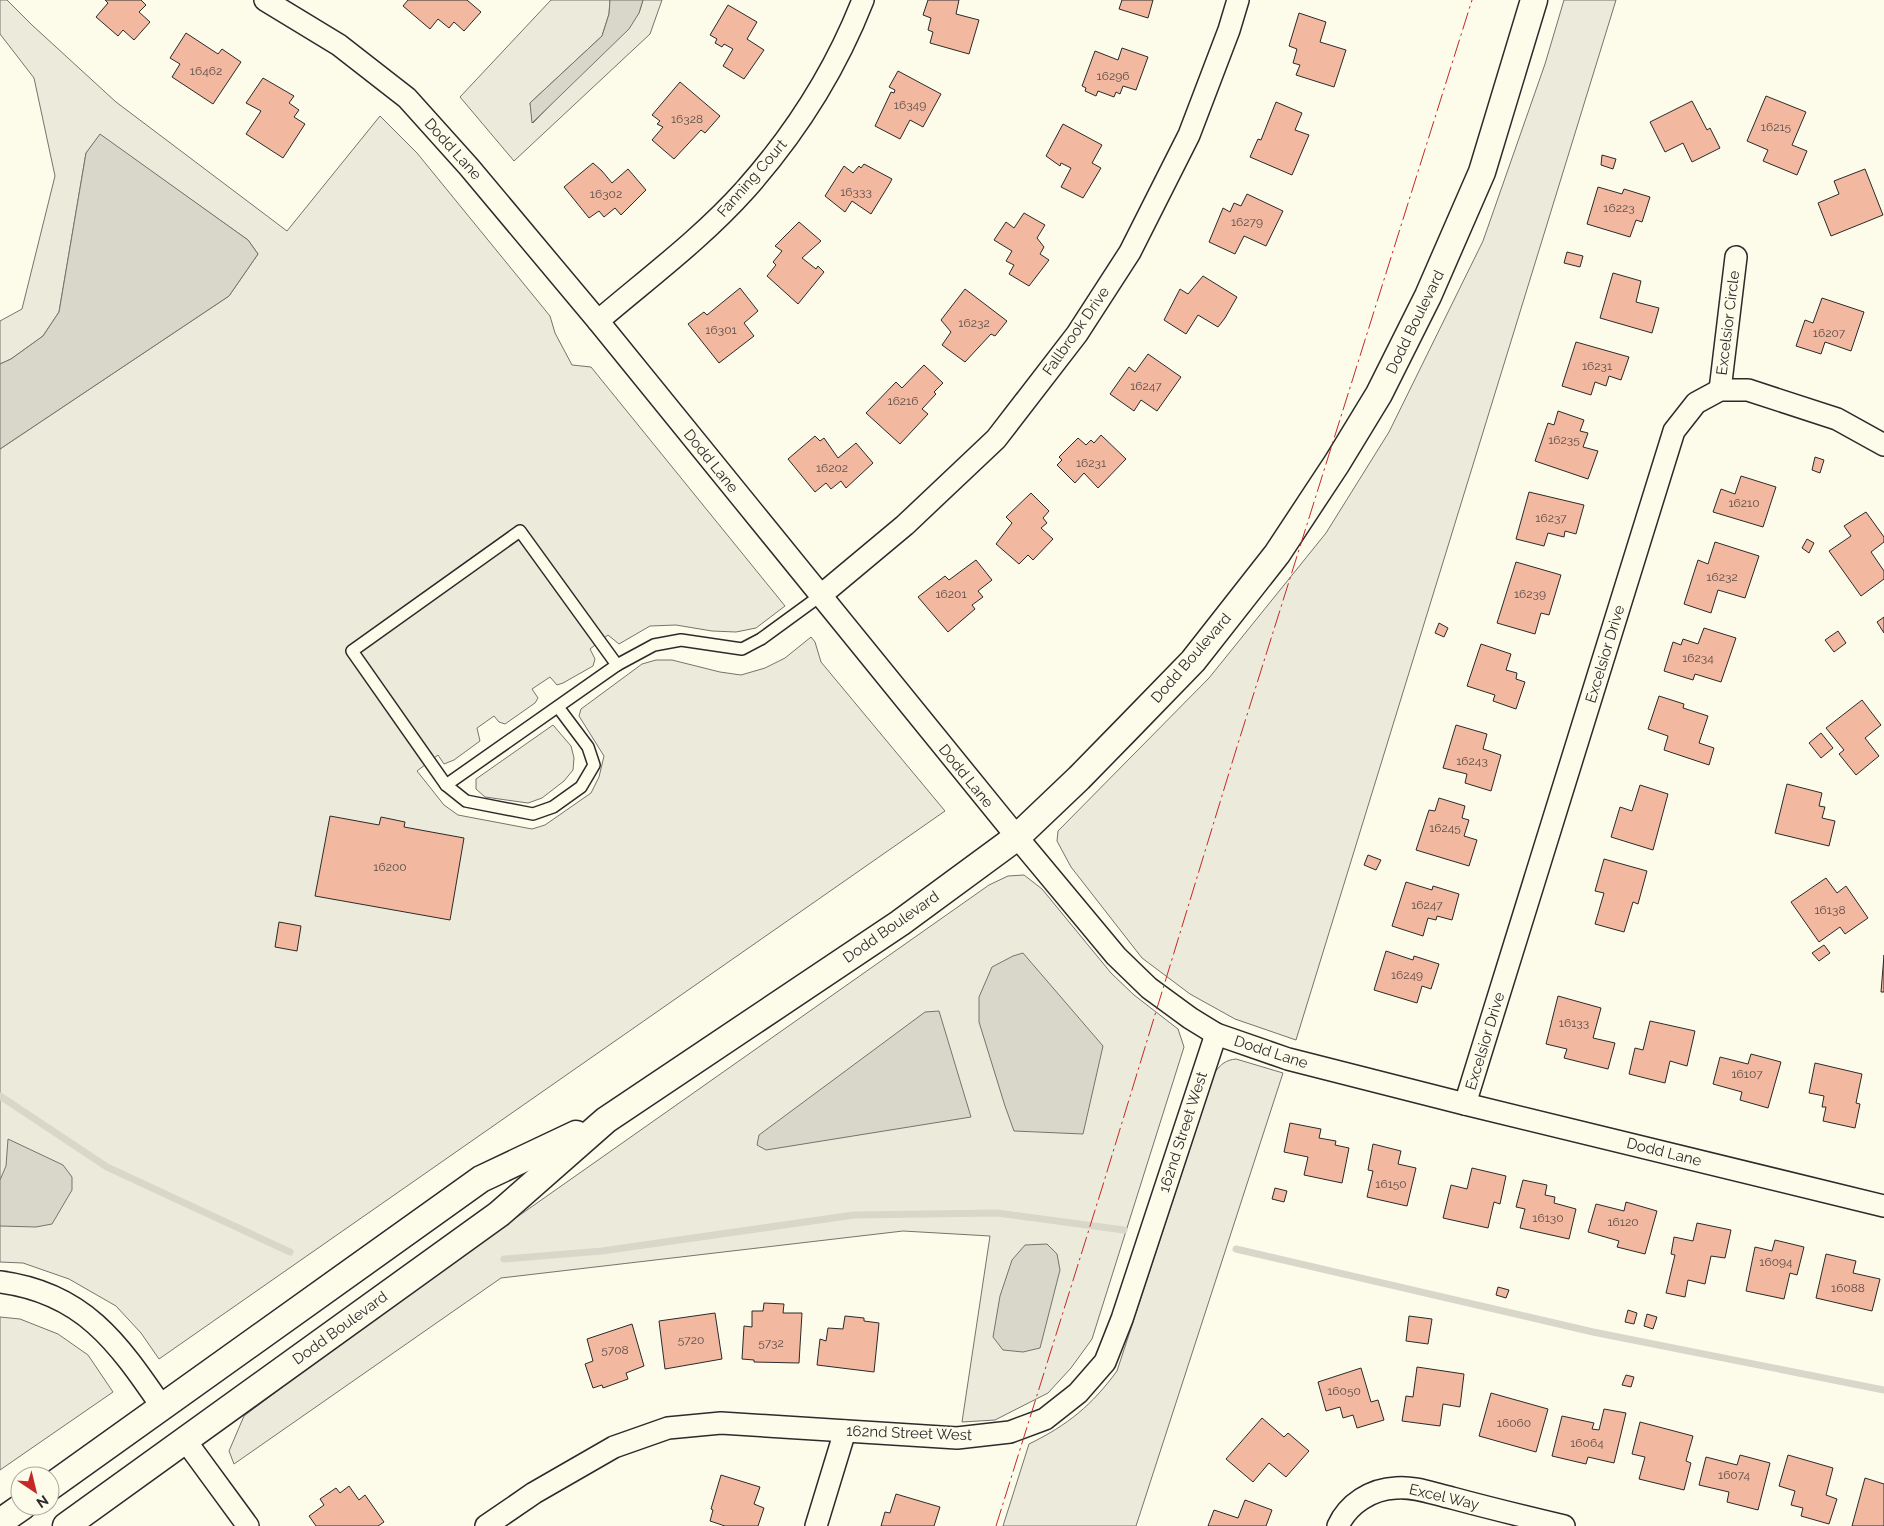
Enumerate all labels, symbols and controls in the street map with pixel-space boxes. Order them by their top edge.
house number: 16462 [190,64,222,78]
house number: 16296 [1097,69,1129,83]
house number: 16349 [894,98,926,112]
house number: 16328 [671,112,703,126]
street label: Dodd Lane [421,115,485,184]
house number: 16215 [1761,120,1792,134]
street label: Fanning Court [713,135,791,221]
house number: 16333 [840,185,872,199]
house number: 16302 [590,187,622,201]
house number: 16223 [1603,201,1635,215]
house number: 16279 [1231,215,1263,229]
street label: Dodd Boulevard [1382,267,1448,377]
street label: Excelsior Circle [1713,269,1743,376]
street label: Fallbrook Drive [1039,283,1113,379]
house number: 16232 [958,316,990,330]
house number: 16301 [705,323,737,337]
house number: 16207 [1813,326,1846,340]
house number: 16231 [1582,359,1612,373]
house number: 16247 [1130,379,1162,393]
house number: 16216 [888,394,919,408]
street label: Dodd Lane [680,426,742,497]
house number: 16235 [1548,433,1580,447]
house number: 16231 [1076,456,1106,470]
house number: 16202 [816,461,848,475]
house number: 16210 [1728,496,1760,510]
house number: 16237 [1535,511,1567,525]
house number: 16232 [1706,570,1738,584]
house number: 16201 [935,587,967,601]
house number: 16239 [1514,587,1546,601]
street label: Excelsior Drive [1582,603,1628,705]
street label: Dodd Boulevard [1147,609,1235,707]
house number: 16234 [1682,651,1714,665]
street label: Dodd Lane [935,741,997,812]
house number: 16243 [1456,754,1488,768]
house number: 16245 [1429,821,1461,835]
house number: 16200 [373,860,407,874]
street label: Dodd Boulevard [840,887,942,967]
house number: 16247 [1411,898,1443,912]
house number: 16138 [1814,903,1846,917]
house number: 16249 [1391,968,1423,982]
street label: Excelsior Drive [1462,990,1508,1092]
house number: 16133 [1559,1016,1589,1030]
street label: Dodd Lane [1232,1032,1310,1072]
house number: 16107 [1731,1067,1763,1081]
street label: 162nd Street West [1155,1069,1211,1195]
street label: Dodd Lane [1625,1134,1704,1170]
house number: 16150 [1375,1177,1407,1191]
house number: 16130 [1532,1211,1564,1225]
house number: 16120 [1607,1215,1639,1229]
house number: 16094 [1759,1255,1793,1269]
house number: 16088 [1831,1281,1865,1295]
street label: Dodd Boulevard [289,1288,391,1368]
house number: 5720 [678,1333,704,1347]
house number: 5732 [758,1336,784,1350]
house number: 5708 [601,1343,629,1357]
house number: 16050 [1327,1384,1361,1398]
house number: 16060 [1497,1416,1531,1430]
street label: 162nd Street West [846,1422,972,1444]
house number: 16064 [1570,1436,1604,1450]
north arrow [10,1466,60,1516]
house number: 16074 [1718,1468,1750,1482]
street label: Excel Way [1407,1480,1481,1514]
text: N [33,1492,51,1511]

